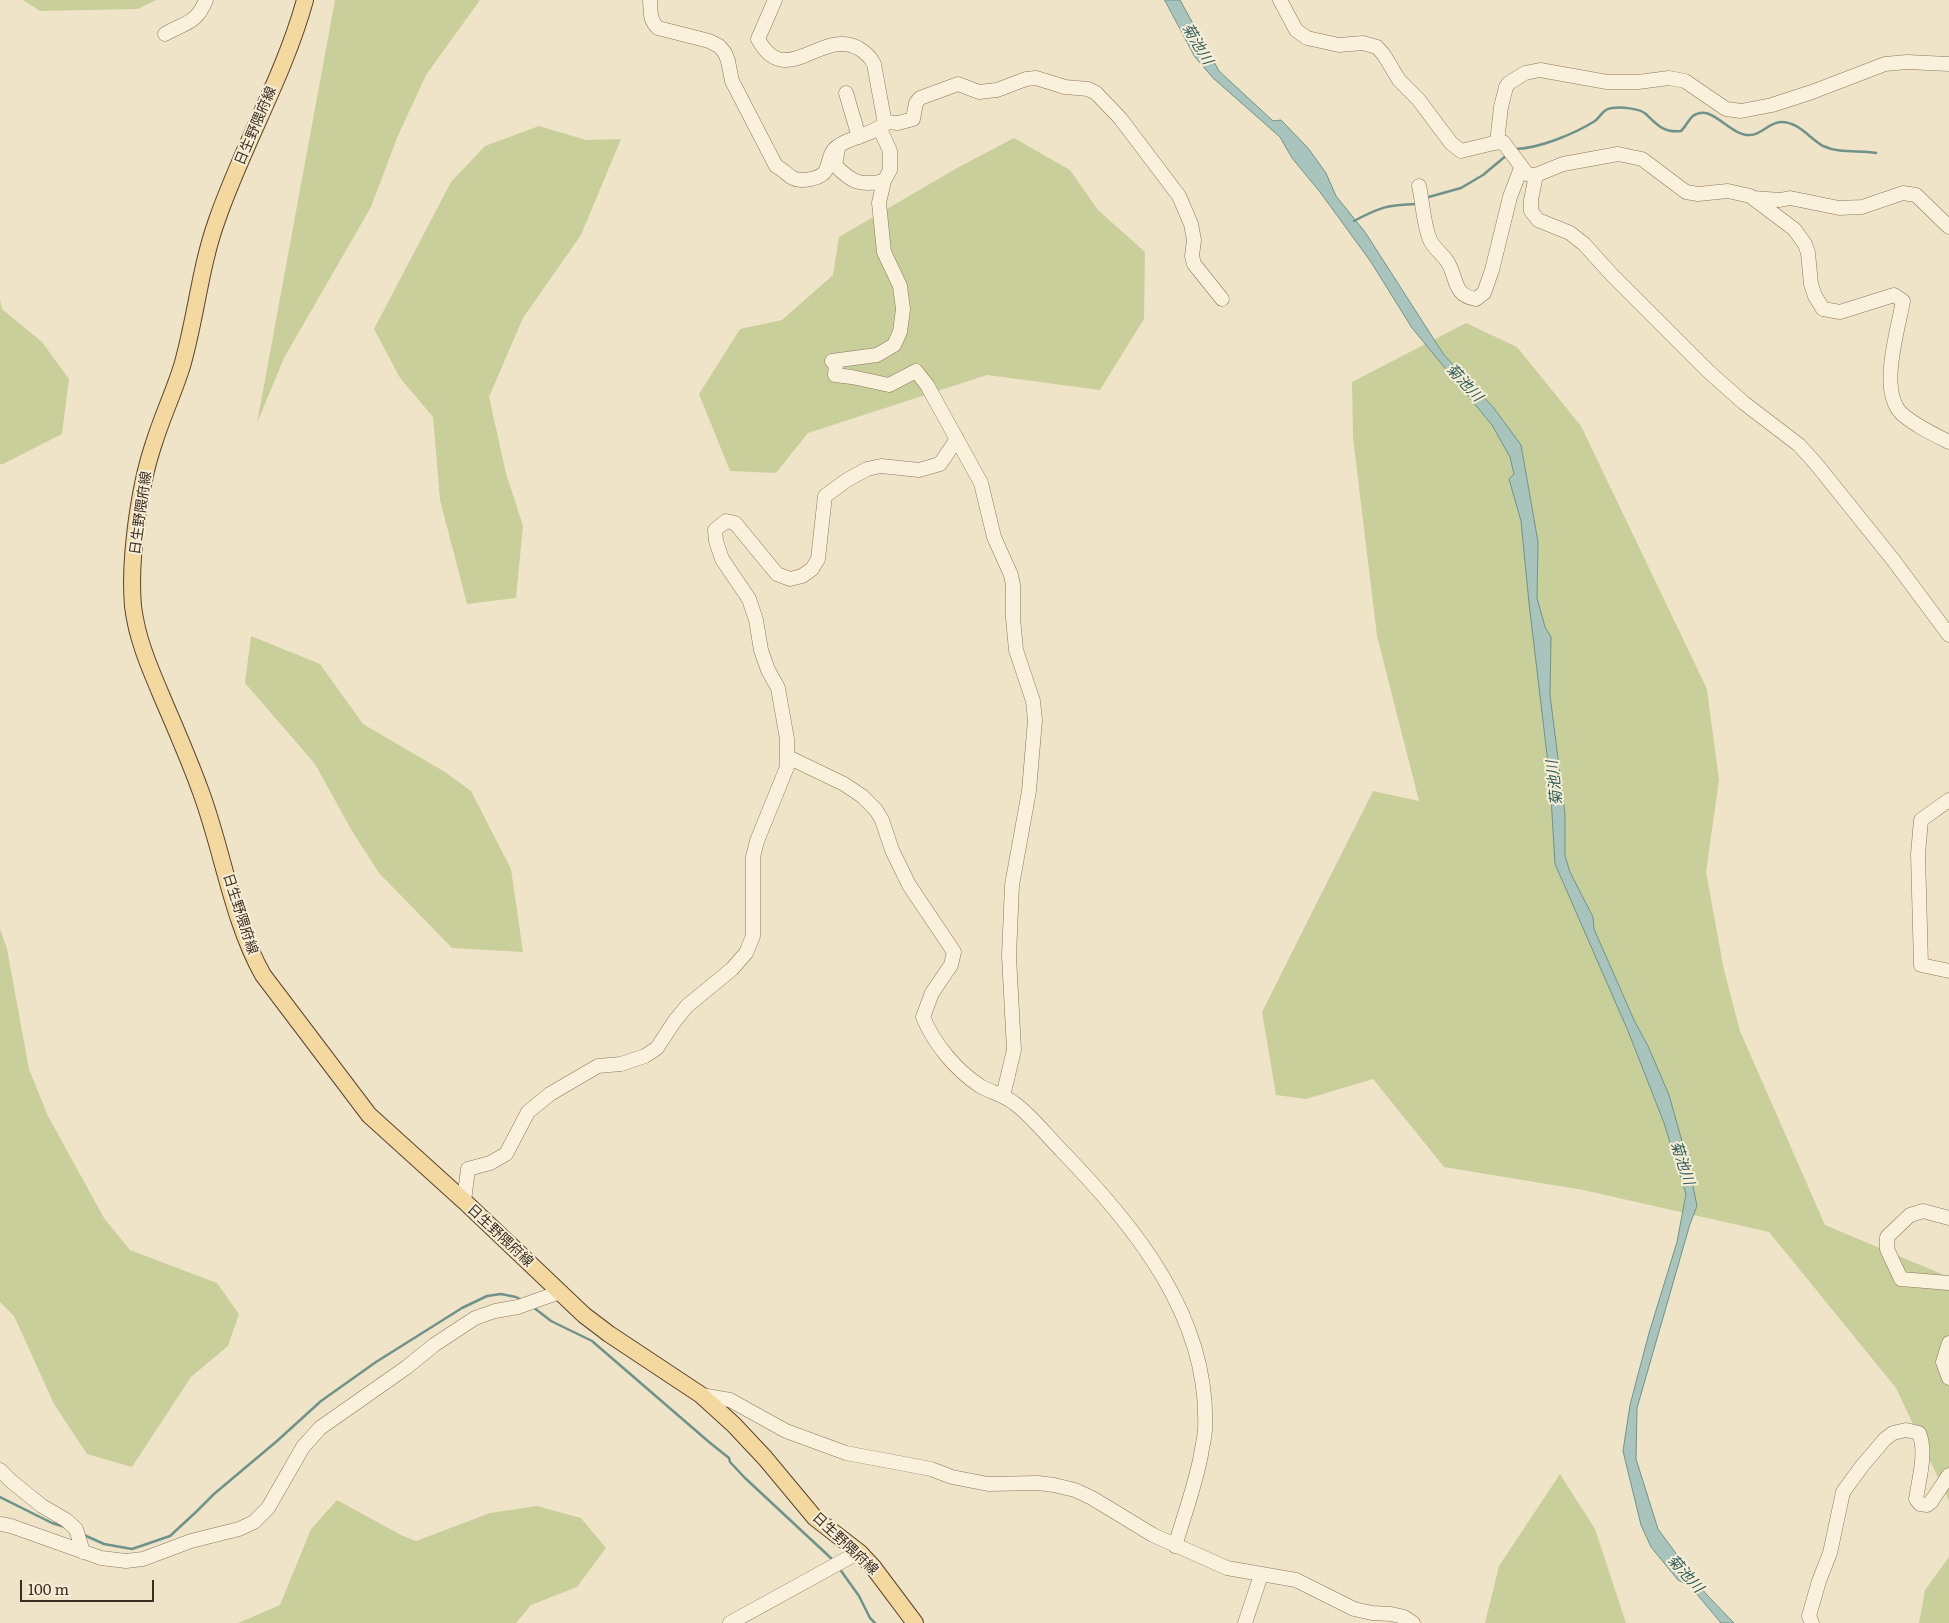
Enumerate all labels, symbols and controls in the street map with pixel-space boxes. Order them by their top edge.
water label: 菊池川 [1178,20,1216,68]
street label: 日生野隈府線 [232,84,280,168]
water label: 菊池川 [1442,360,1486,406]
street label: 日生野隈府線 [127,470,155,556]
water label: 菊池川 [1544,760,1566,806]
street label: 日生野隈府線 [219,871,261,957]
water label: 菊池川 [1666,1139,1698,1187]
street label: 日生野隈府線 [464,1201,536,1271]
street label: 日生野隈府線 [809,1509,881,1579]
water label: 菊池川 [1663,1551,1707,1597]
scale bar [22,1570,156,1602]
text: 100 m [28,1577,69,1600]

